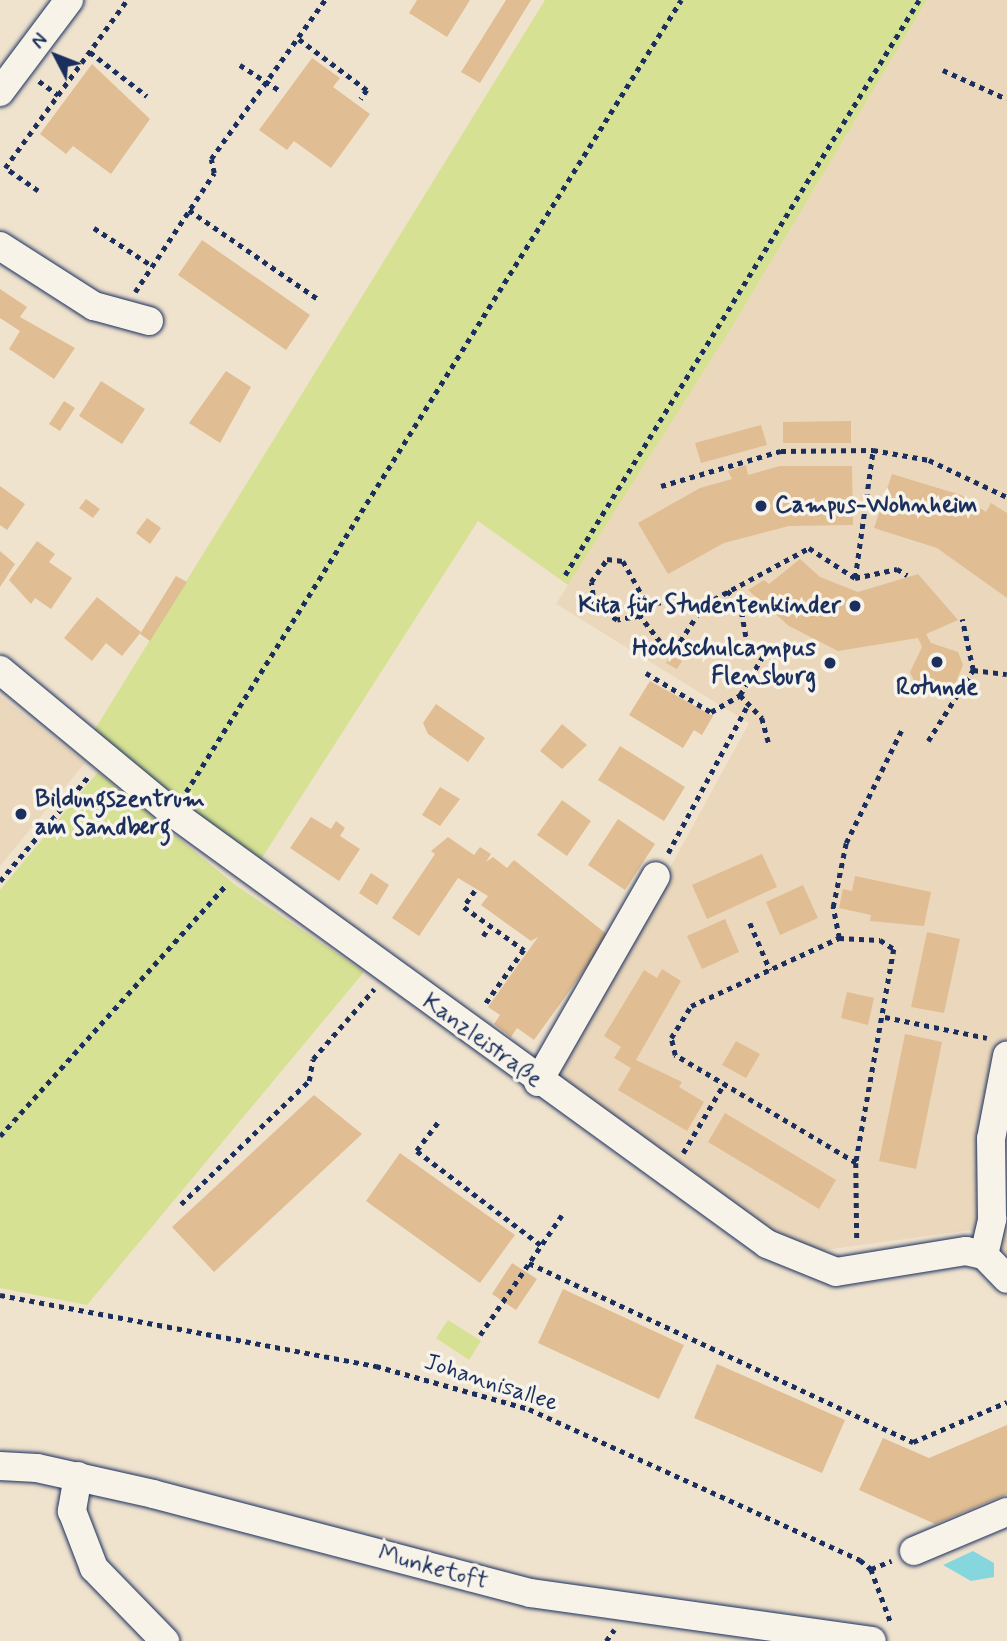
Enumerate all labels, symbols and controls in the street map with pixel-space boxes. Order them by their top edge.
north arrow [21,21,91,91]
text: N [26,29,54,55]
place label: Campus-Wohnheim [775,492,977,520]
marker: Campus-Wohnheim [753,498,769,514]
place label: Kita für Studentenkinder [576,592,841,620]
marker: Kita für Studentenkinder [847,598,863,614]
place label: Hochschulcampus Flensburg [632,635,816,691]
marker: Rotunde [929,654,945,670]
marker: Hochschulcampus Flensburg [822,655,838,671]
place label: Rotunde [896,674,978,702]
place label: Bildungszentrum am Sandberg [35,786,205,842]
marker: Bildungszentrum am Sandberg [13,806,29,822]
street label: Kanzleistraße [416,988,548,1094]
street label: Johannisallee [420,1348,562,1418]
street label: Munketoft [375,1540,491,1596]

